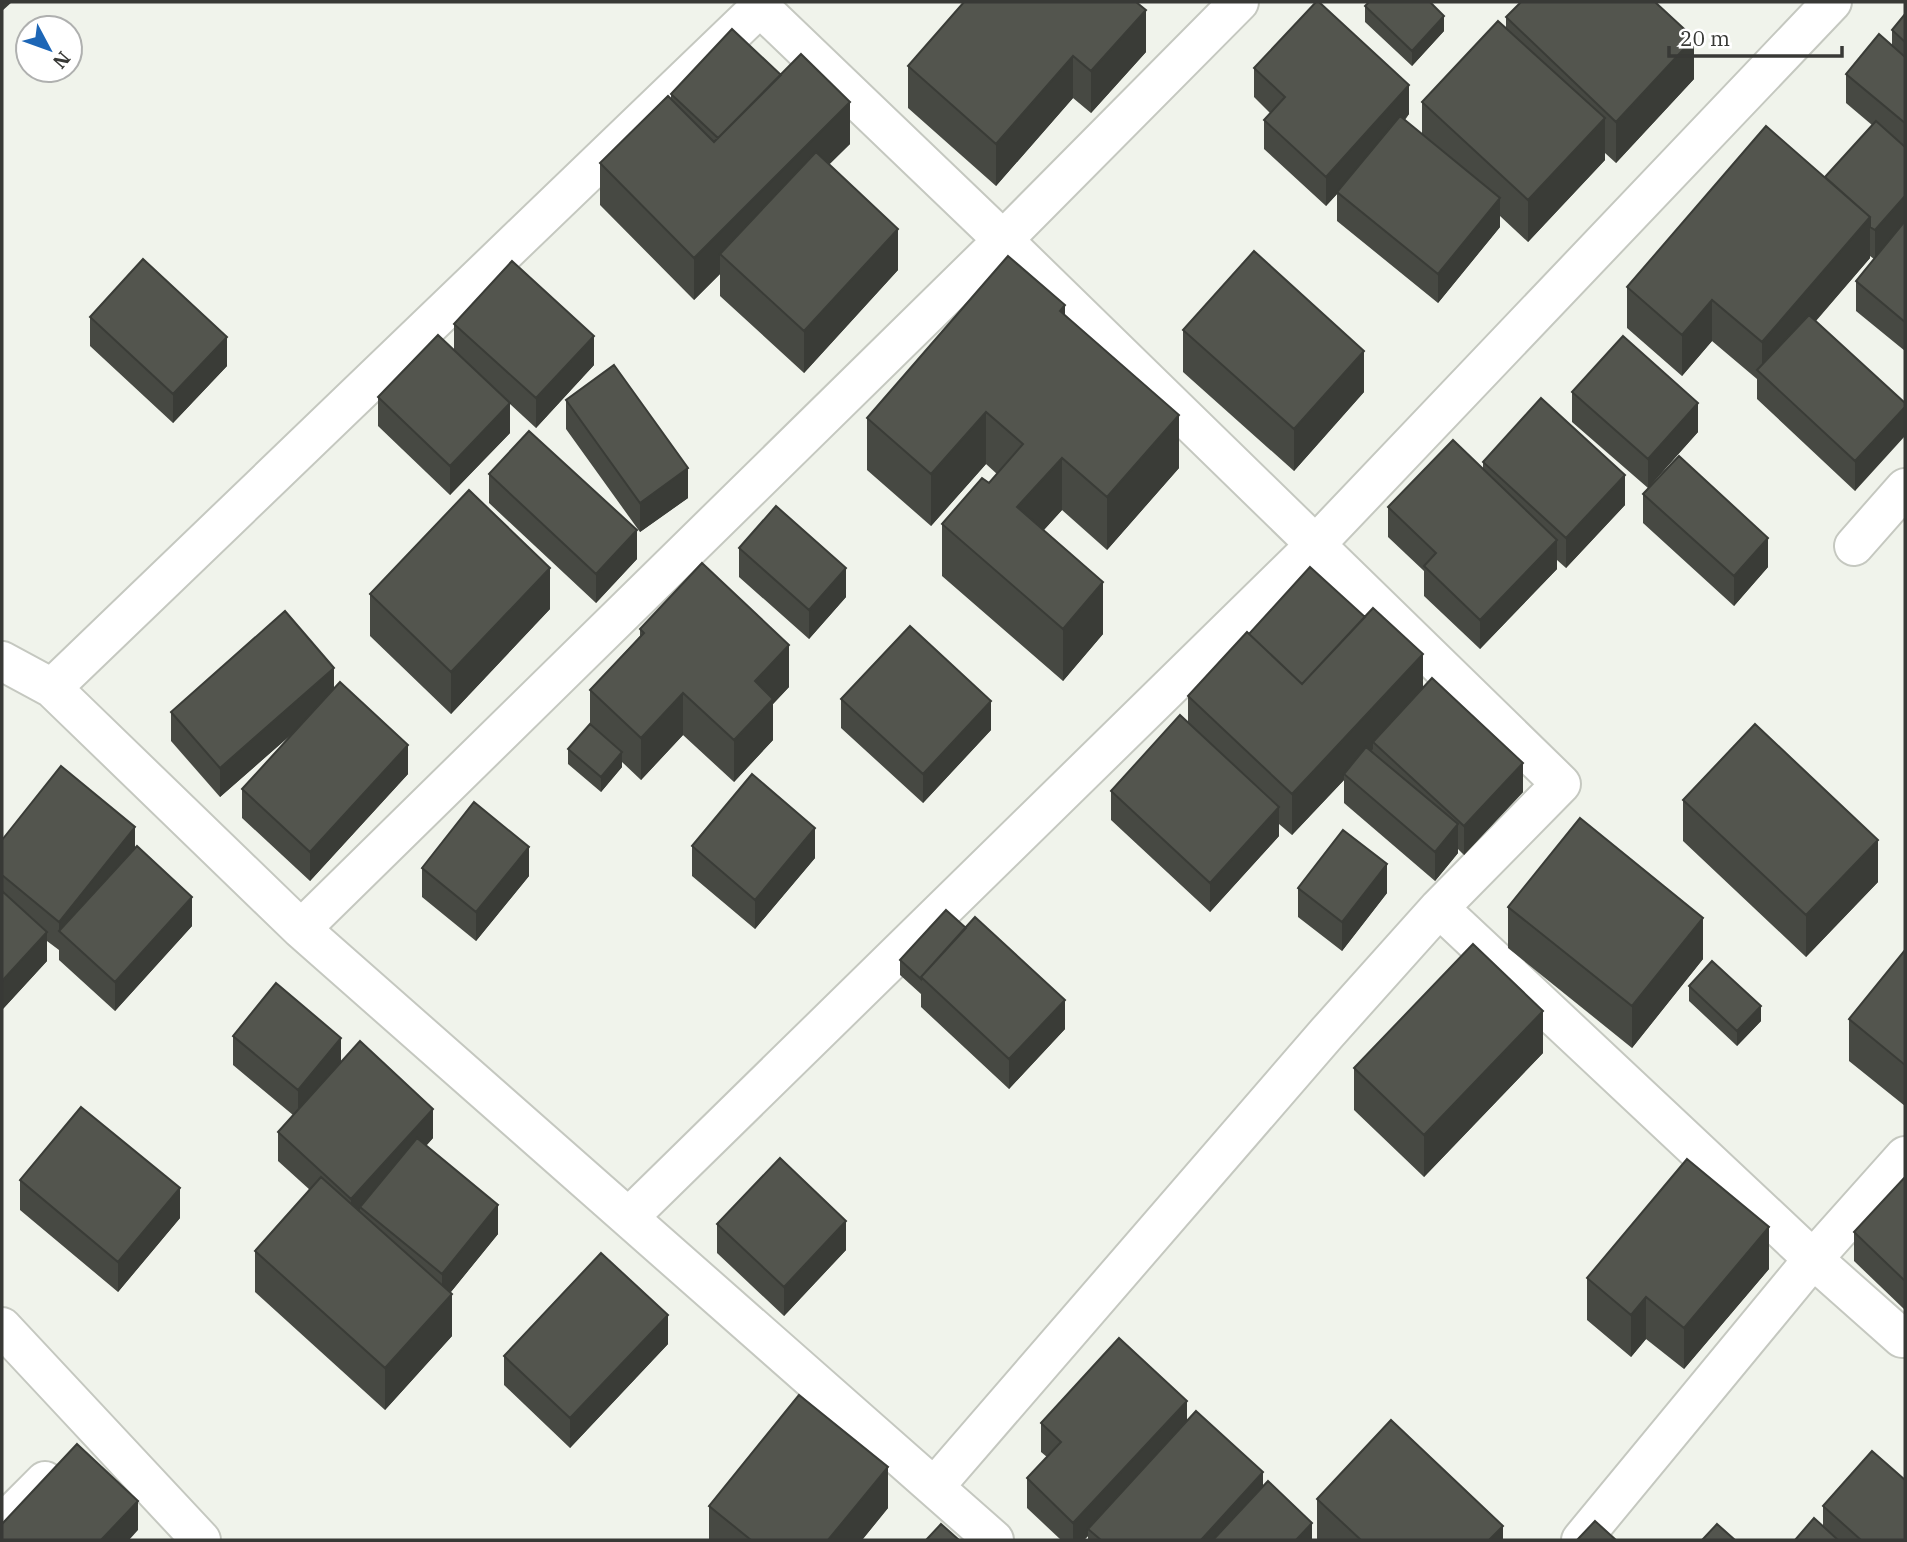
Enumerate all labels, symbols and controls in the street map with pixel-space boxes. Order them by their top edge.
north arrow [14,14,84,84]
scale bar [1669,14,1842,58]
text: 20 m [1680,24,1730,52]
text: N [48,47,76,74]

